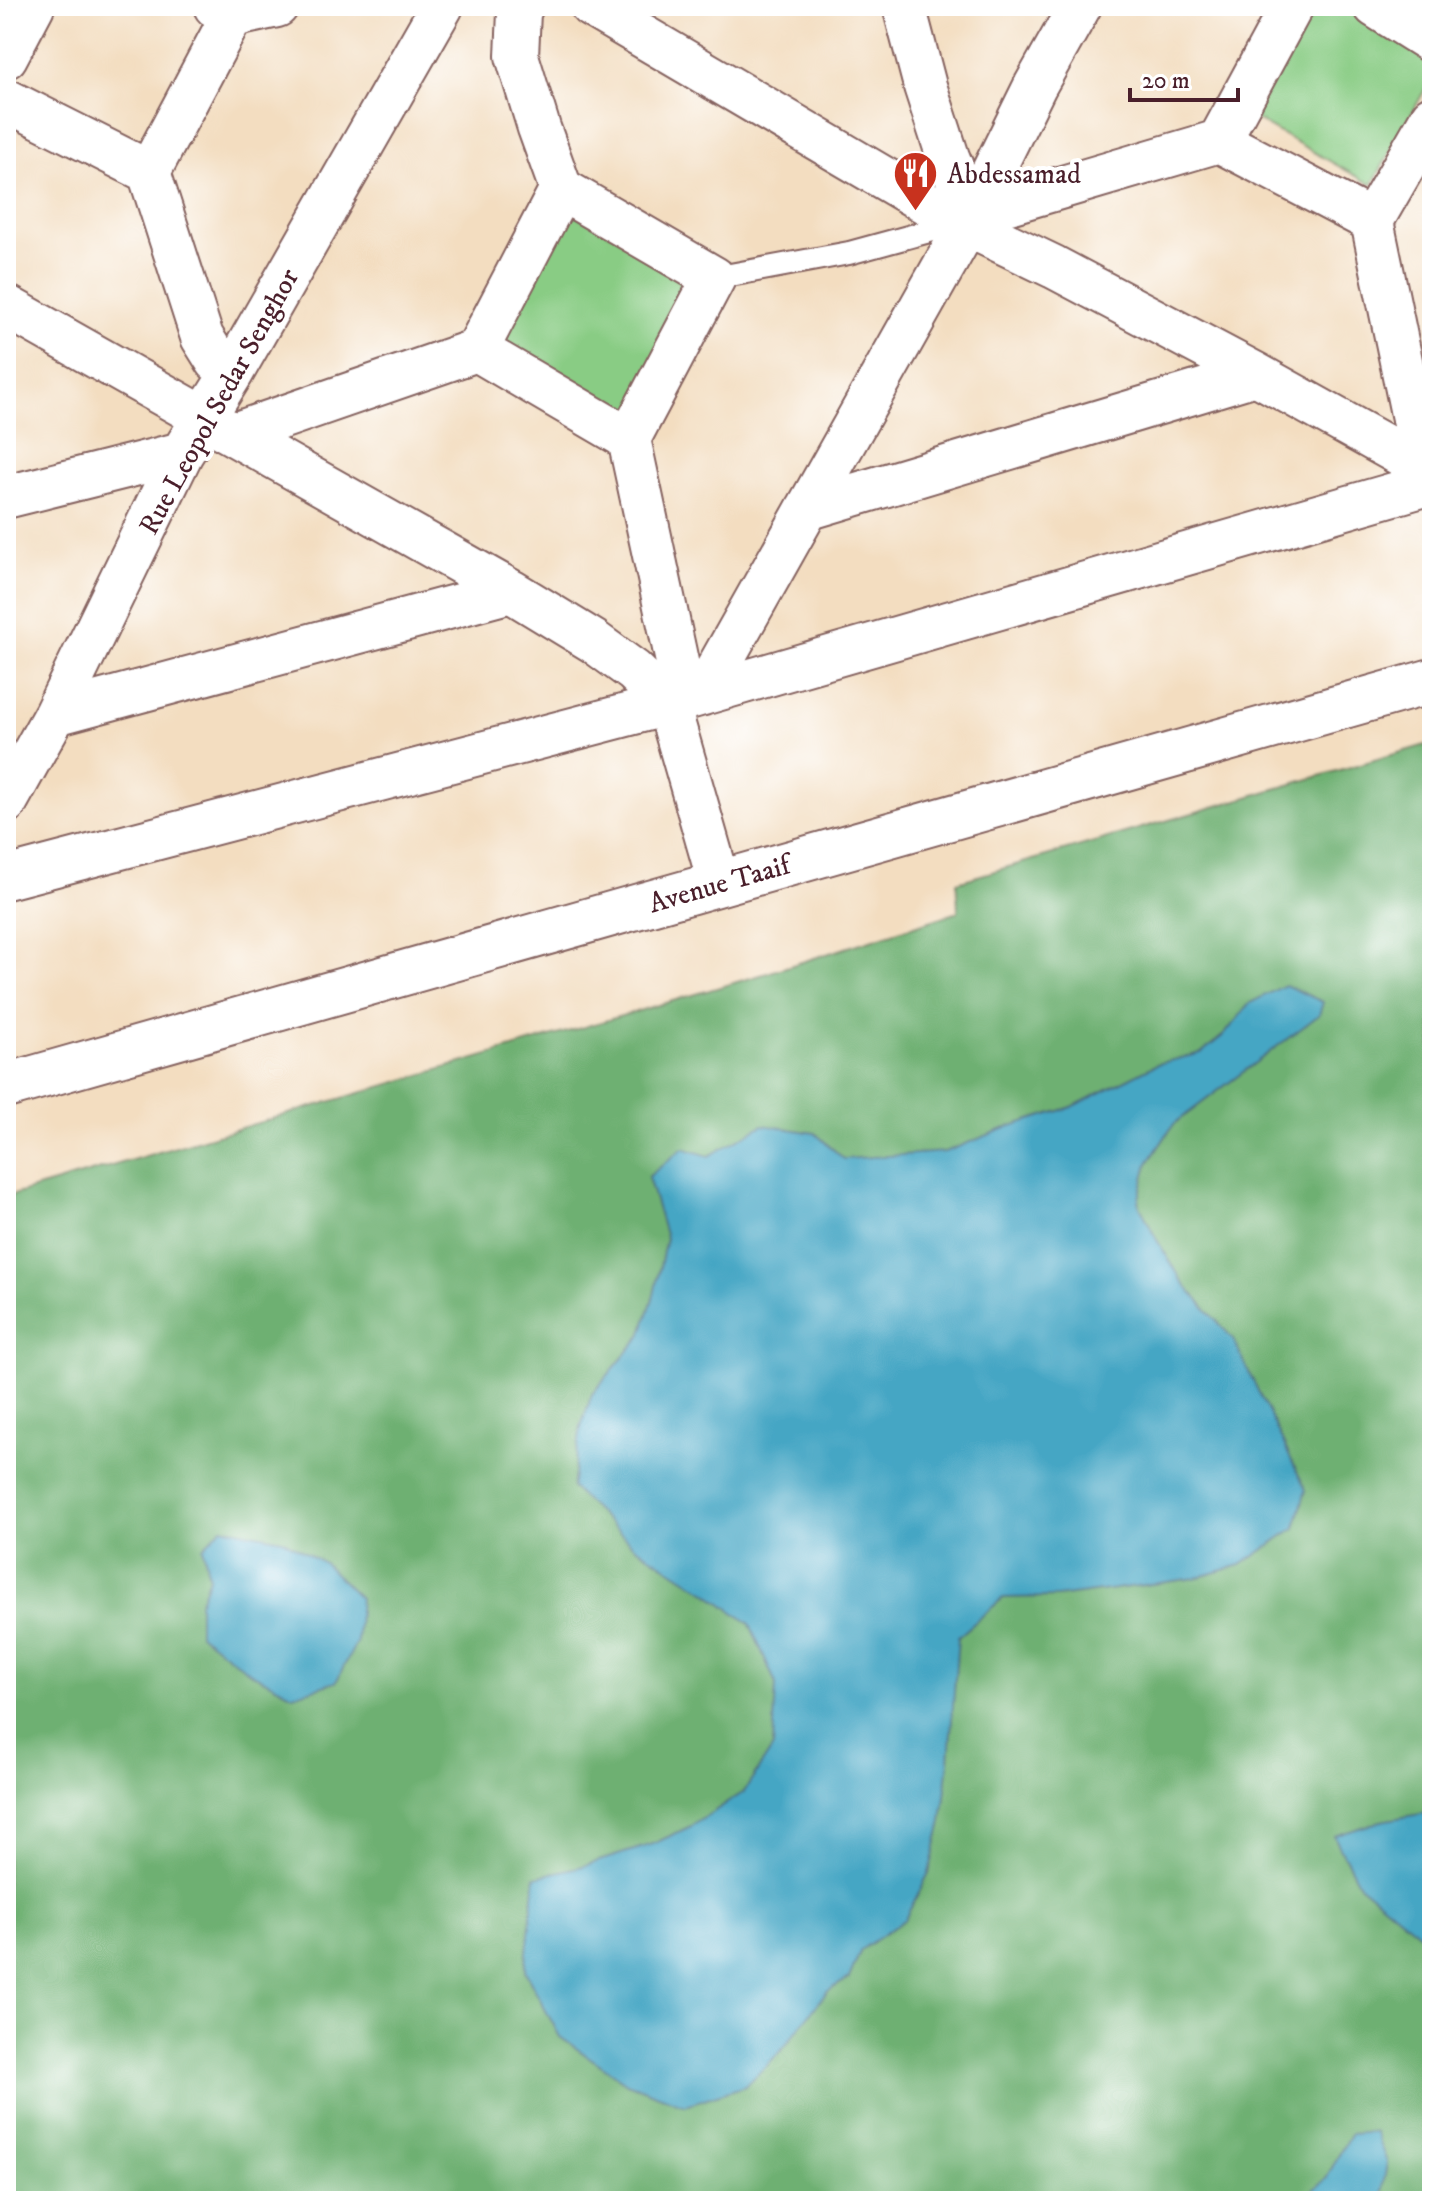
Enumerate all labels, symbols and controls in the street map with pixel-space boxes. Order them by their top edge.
scale bar [1130,52,1238,102]
text: 20 m [1142,66,1190,96]
restaurant icon: Abdessamad [892,149,940,212]
place label: Abdessamad [947,157,1081,192]
street label: Rue Leopol Sedar Senghor [132,262,307,541]
street label: Avenue Taaif [645,846,798,921]

